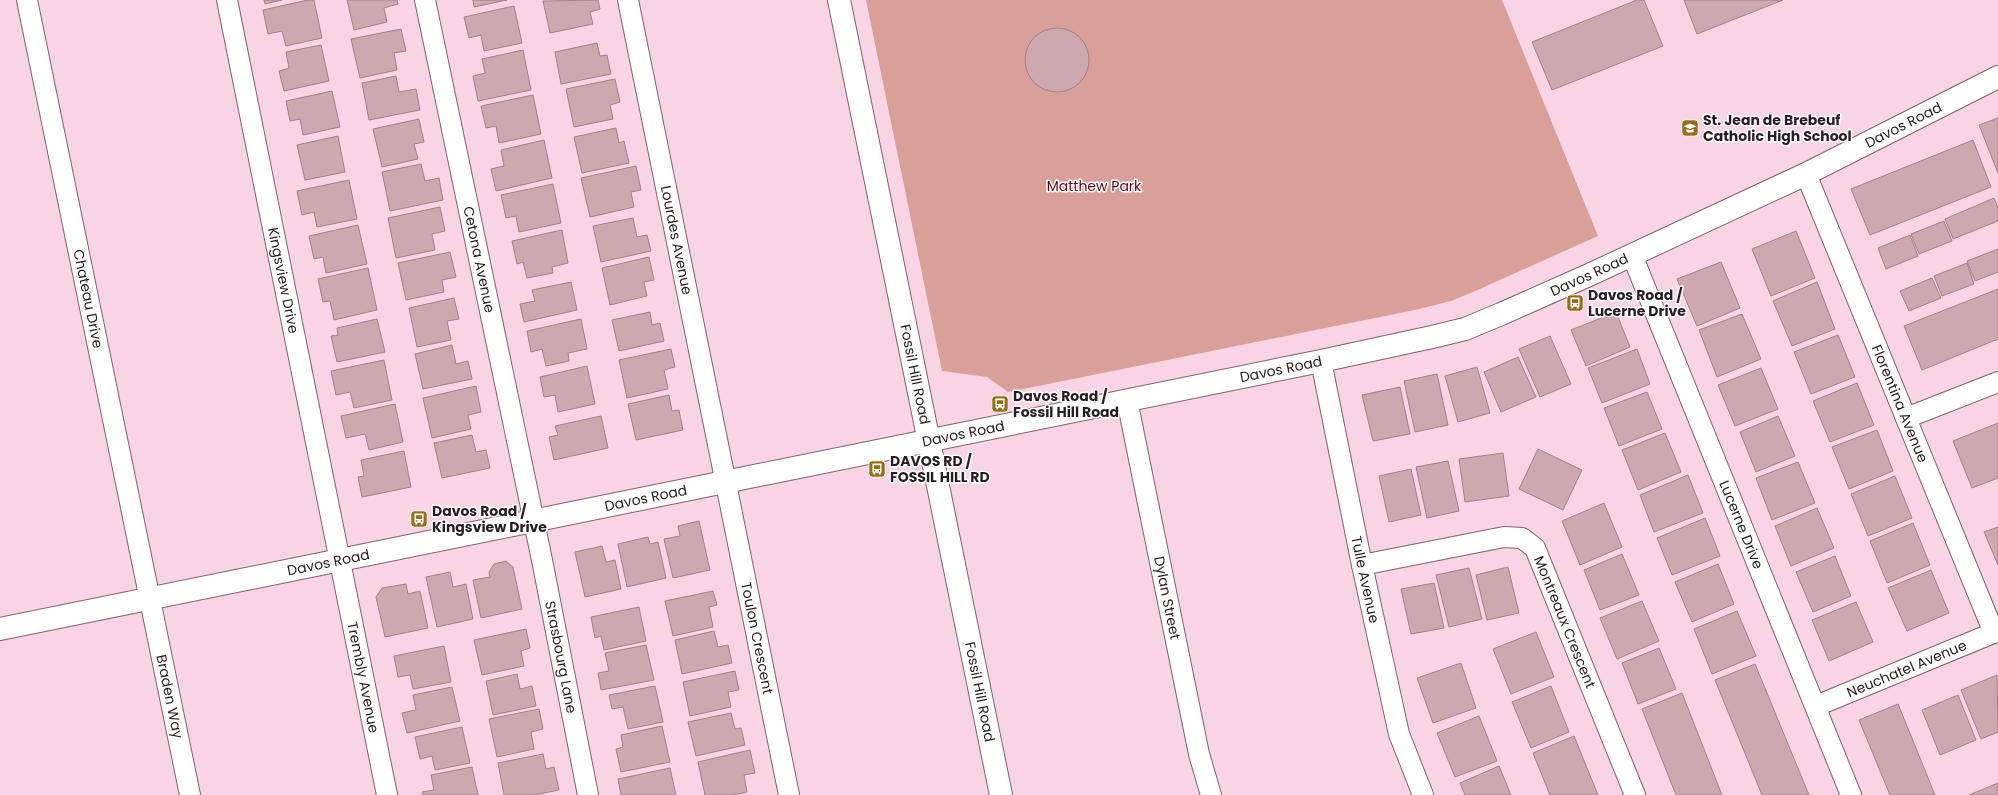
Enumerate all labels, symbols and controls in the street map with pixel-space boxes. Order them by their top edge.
street label: Davos Road [1861,97,1945,153]
place label: St. Jean de Brebeuf Catholic High School [1703,110,1852,146]
school or university icon: St. Jean de Brebeuf Catholic High School [1680,118,1700,138]
park label: Matthew Park [1047,176,1142,196]
street label: Lourdes Avenue [656,184,698,297]
street label: Cetona Avenue [458,204,500,315]
street label: Kingsview Drive [263,225,304,336]
street label: Chateau Drive [68,248,108,350]
street label: Davos Road [1547,248,1631,301]
place label: Davos Road / Lucerne Drive [1588,285,1686,321]
bus stop icon: Davos Road / Lucerne Drive [1565,293,1585,313]
street label: Fossil Hill Road [895,323,935,426]
street label: Florentina Avenue [1867,342,1933,466]
street label: Davos Road [1238,351,1324,387]
place label: Davos Road / Fossil Hill Road [1013,386,1119,422]
bus stop icon: Davos Road / Fossil Hill Road [990,394,1010,414]
street label: Davos Road [920,415,1006,452]
place label: DAVOS RD / FOSSIL HILL RD [890,451,990,487]
bus stop icon: DAVOS RD / FOSSIL HILL RD [867,459,887,479]
street label: Lucerne Drive [1714,477,1768,572]
street label: Davos Road [603,480,689,516]
place label: Davos Road / Kingsview Drive [432,501,547,537]
bus stop icon: Davos Road / Kingsview Drive [409,509,429,529]
street label: Tulle Avenue [1346,534,1384,625]
street label: Davos Road [285,544,371,581]
street label: Montreaux Crescent [1529,553,1601,691]
street label: Dylan Street [1149,555,1185,641]
street label: Toulon Crescent [736,580,778,696]
street label: Strasbourg Lane [540,599,582,715]
street label: Trembly Avenue [342,620,384,735]
street label: Neuchatel Avenue [1844,635,1970,702]
street label: Fossil Hill Road [960,640,1000,744]
street label: Braden Way [151,653,188,740]

